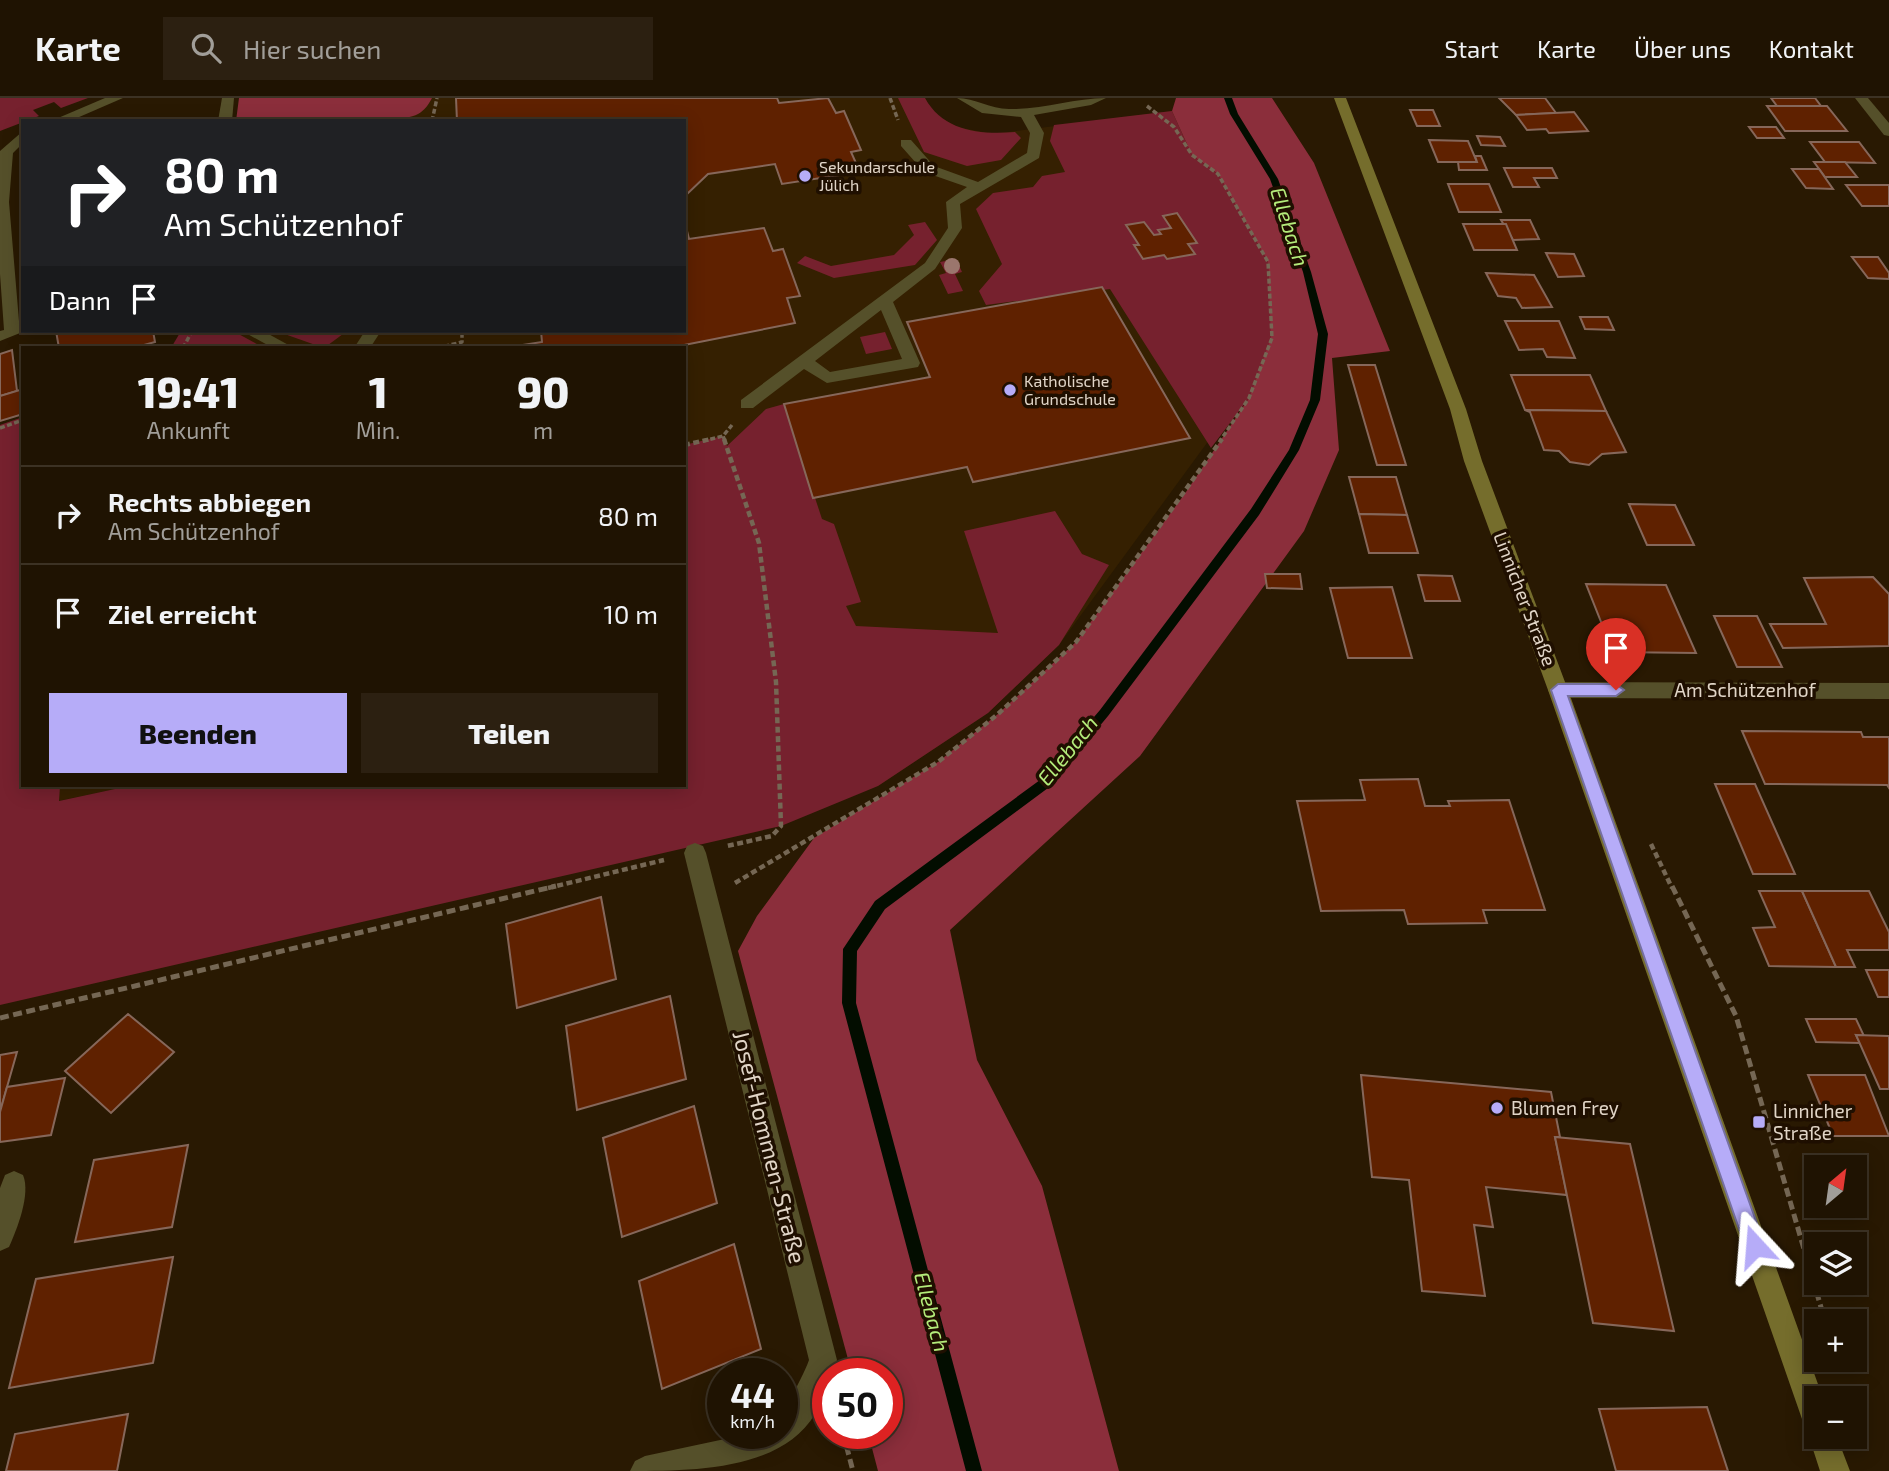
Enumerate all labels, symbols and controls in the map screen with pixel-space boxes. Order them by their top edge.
search box [163,17,653,80]
text: Karte [35,28,121,68]
icon: search [187,29,225,67]
text: Hier suchen [243,33,381,64]
text: Start [1445,34,1499,63]
text: Karte [1537,34,1596,63]
text: Über uns [1634,34,1731,63]
text: Kontakt [1769,34,1854,63]
text: 80 m [164,144,279,203]
icon: right [49,147,140,238]
place label: Sekundarschule Jülich [819,157,935,194]
marker: Sekundarschule Jülich [797,168,813,184]
water label: Ellebach [1266,184,1315,269]
text: Am Schützenhof [164,204,403,242]
icon: arrive [125,280,163,318]
text: Dann [49,284,111,315]
text: 19:41 [138,366,239,416]
text: 1 [369,366,388,416]
text: 90 [517,366,569,416]
place label: Katholische Grundschule [1024,371,1116,408]
marker: Katholische Grundschule [1002,382,1018,398]
text: Ankunft [147,416,230,444]
text: Min. [356,416,400,444]
text: m [533,416,553,444]
text: Rechts abbiegen [108,486,311,517]
icon: right [49,496,87,534]
text: 80 m [598,500,658,531]
text: Am Schützenhof [108,517,280,545]
street label: Linnicher Straße [1489,528,1562,669]
icon: arrive [49,594,87,632]
text: Ziel erreicht [108,598,257,629]
text: 10 m [603,598,658,629]
pin [1586,618,1646,690]
icon: arrive [1597,629,1635,667]
street label: Am Schützenhof [1674,678,1817,701]
button: Beenden [49,693,347,773]
button: Teilen [361,693,658,773]
water label: Ellebach [1031,710,1102,790]
street label: Josef-Hommen-Straße [727,1027,812,1266]
place label: Blumen Frey [1511,1096,1619,1119]
place label: Linnicher Straße [1773,1099,1853,1144]
marker: Blumen Frey [1489,1100,1505,1116]
marker: Linnicher Straße [1751,1114,1767,1130]
north arrow [1804,1155,1867,1218]
map controls [1804,1155,1867,1449]
position arrow [1718,1209,1792,1283]
button: layers [1804,1232,1867,1295]
water label: Ellebach [910,1269,955,1354]
button: + [1804,1309,1867,1372]
speed limit sign: 50 [812,1358,903,1449]
text: 44 [730,1373,775,1415]
button: − [1804,1386,1867,1449]
text: km/h [730,1410,775,1432]

